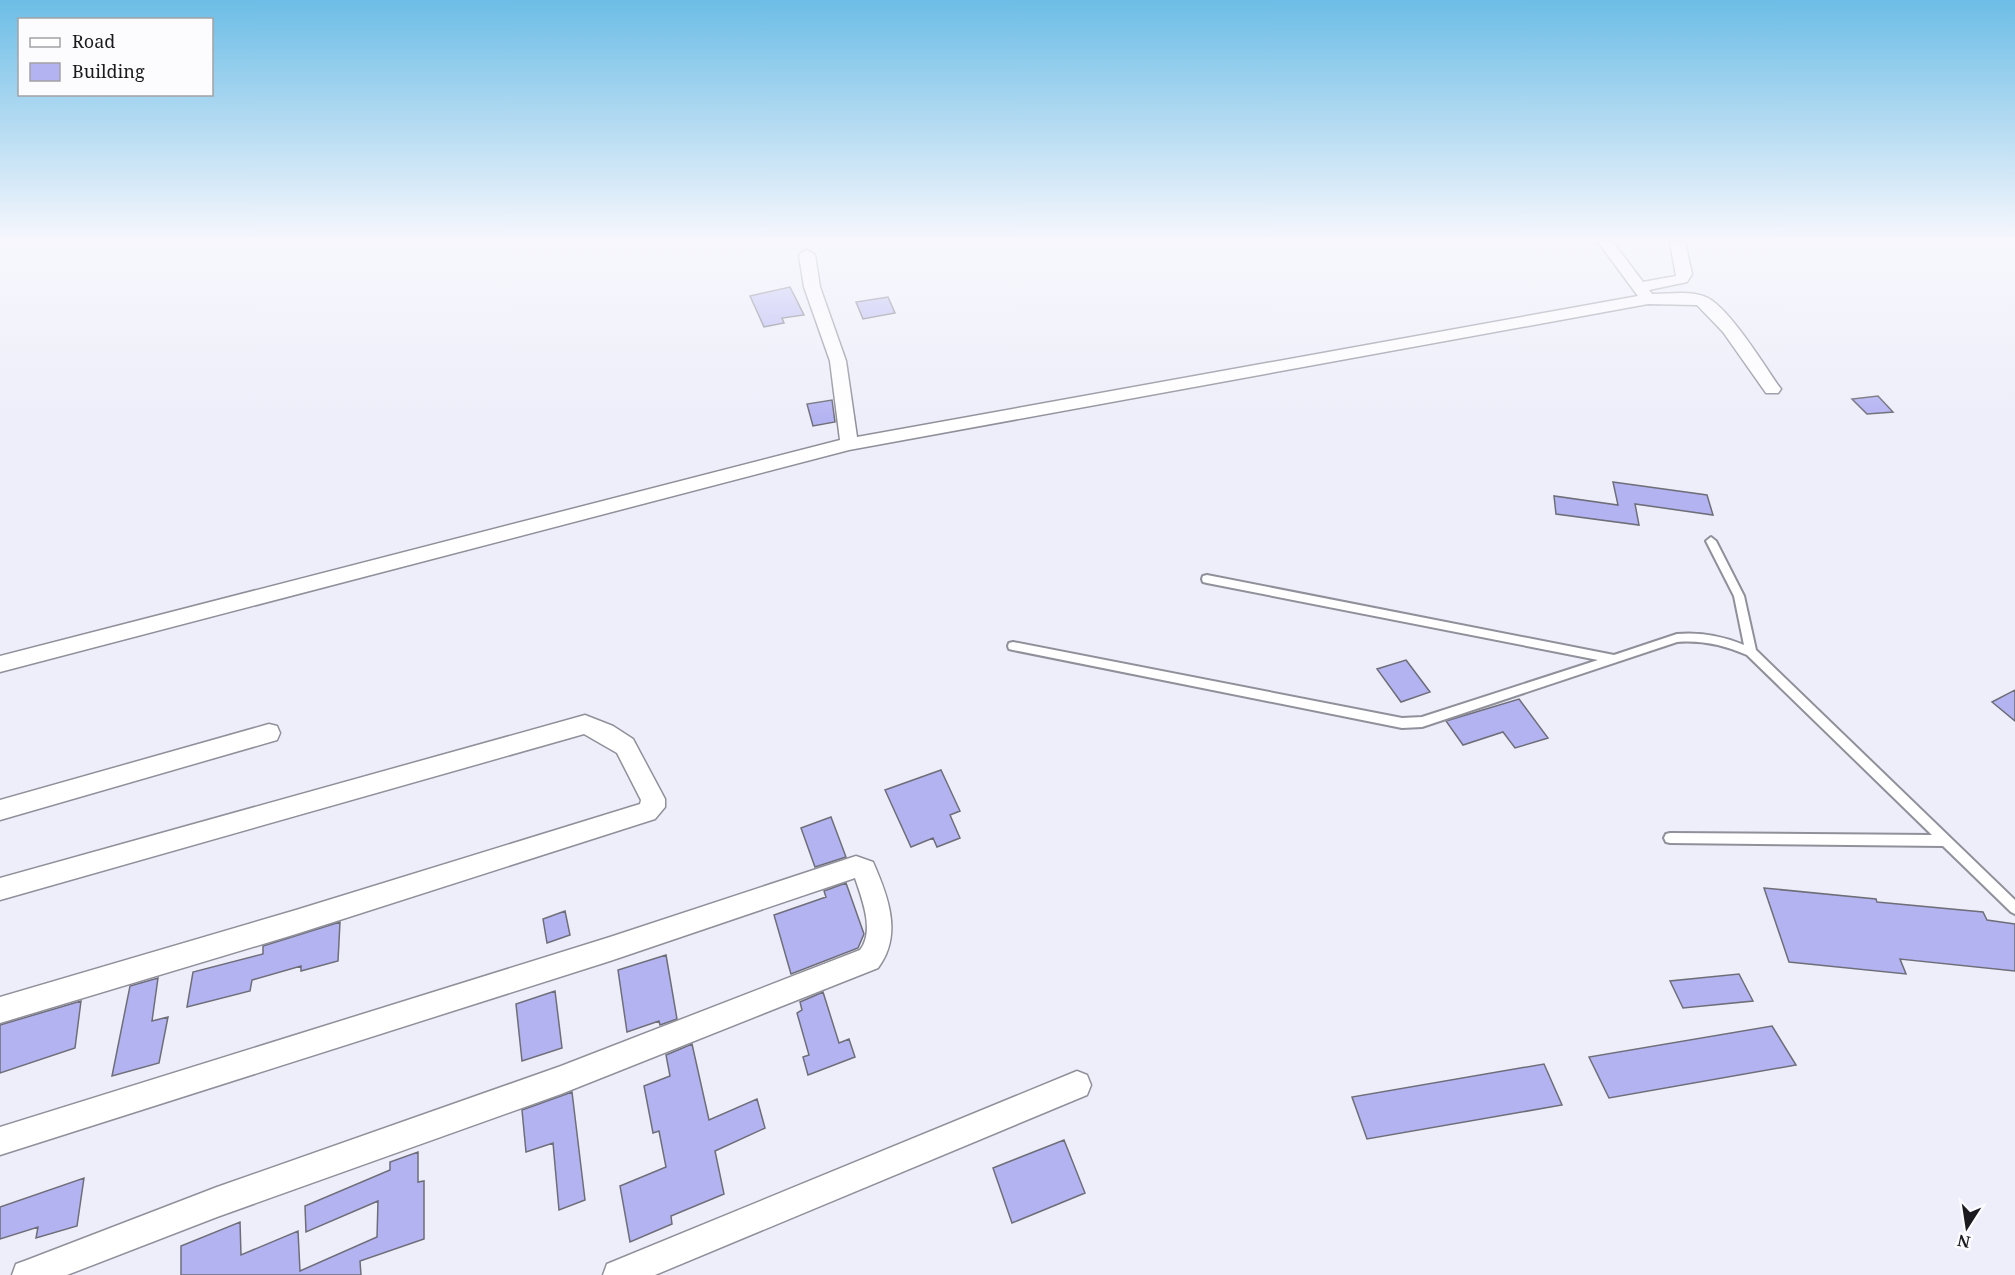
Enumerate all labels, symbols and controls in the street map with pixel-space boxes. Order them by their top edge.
legend [18,18,213,96]
text: Road [72,29,115,53]
text: Building [72,59,145,83]
north arrow [1937,1197,1997,1257]
text: N [1955,1230,1972,1254]

